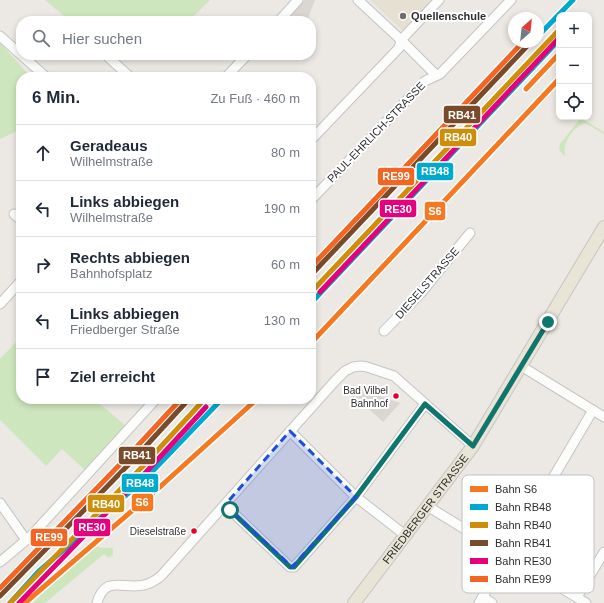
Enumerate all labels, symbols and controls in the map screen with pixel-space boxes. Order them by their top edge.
place label: Quellenschule [411,10,486,22]
marker: Quellenschule [398,11,408,21]
north arrow [508,12,544,48]
map controls [556,12,592,120]
button: + [556,12,592,48]
search box [16,16,316,60]
icon: search [30,27,52,49]
text: Hier suchen [62,30,142,47]
button: − [556,48,592,84]
street label: PAUL-EHRLICH-STRASSE [325,79,427,185]
button: locate [556,84,592,120]
text: 6 Min. [32,88,80,107]
text: Zu Fuß · 460 m [210,91,300,106]
line badge: RB41 [443,105,481,124]
text: RB41 [448,109,476,121]
line badge: RB40 [439,128,477,147]
text: RB40 [444,131,472,143]
text: Geradeaus [70,137,148,154]
icon: ahead [32,142,54,164]
text: 80 m [271,145,300,160]
text: Wilhelmstraße [70,154,153,169]
line badge: RB48 [416,162,454,181]
text: RB48 [421,165,449,177]
line badge: RE99 [377,167,415,186]
text: RE99 [382,170,410,182]
text: Links abbiegen [70,193,179,210]
icon: left [32,198,54,220]
line badge: RE30 [379,199,417,218]
text: 190 m [264,201,300,216]
line badge: S6 [424,201,446,221]
text: RE30 [384,203,412,215]
text: S6 [428,205,442,217]
text: Wilhelmstraße [70,210,153,225]
street label: DIESELSTRASSE [393,245,461,321]
text: Rechts abbiegen [70,249,190,266]
icon: right [32,254,54,276]
text: 60 m [271,257,300,272]
text: Bahnhofsplatz [70,266,152,281]
text: Links abbiegen [70,305,179,322]
icon: left [32,310,54,332]
text: 130 m [264,313,300,328]
route end [539,313,557,331]
text: Friedberger Straße [70,322,180,337]
icon: arrive [32,366,54,388]
text: Ziel erreicht [70,368,155,385]
place label: Bad Vilbel Bahnhof [343,385,388,409]
marker: Bad Vilbel Bahnhof [391,391,401,401]
line badge: RB41 [118,446,156,465]
text: RB41 [123,449,151,461]
street label: FRIEDBERGER STRASSE [380,452,471,566]
line badge: RB48 [121,473,159,493]
legend [462,475,594,593]
text: RB48 [126,477,154,489]
text: Bahn S6 [495,483,537,495]
line badge: S6 [131,493,154,512]
line badge: RB40 [87,494,125,513]
text: S6 [135,496,149,508]
text: RB40 [92,498,120,510]
route start [221,501,239,519]
text: Bahn RB48 [495,501,551,513]
line badge: RE30 [73,518,111,537]
text: Bahn RB40 [495,519,551,531]
text: RE30 [78,521,106,533]
place label: Dieselstraße [130,526,186,537]
marker: Dieselstraße [189,526,199,536]
line badge: RE99 [30,528,68,547]
text: RE99 [35,531,63,543]
text: Bahn RB41 [495,537,551,549]
text: Bahn RE30 [495,555,551,567]
text: Bahn RE99 [495,573,551,585]

